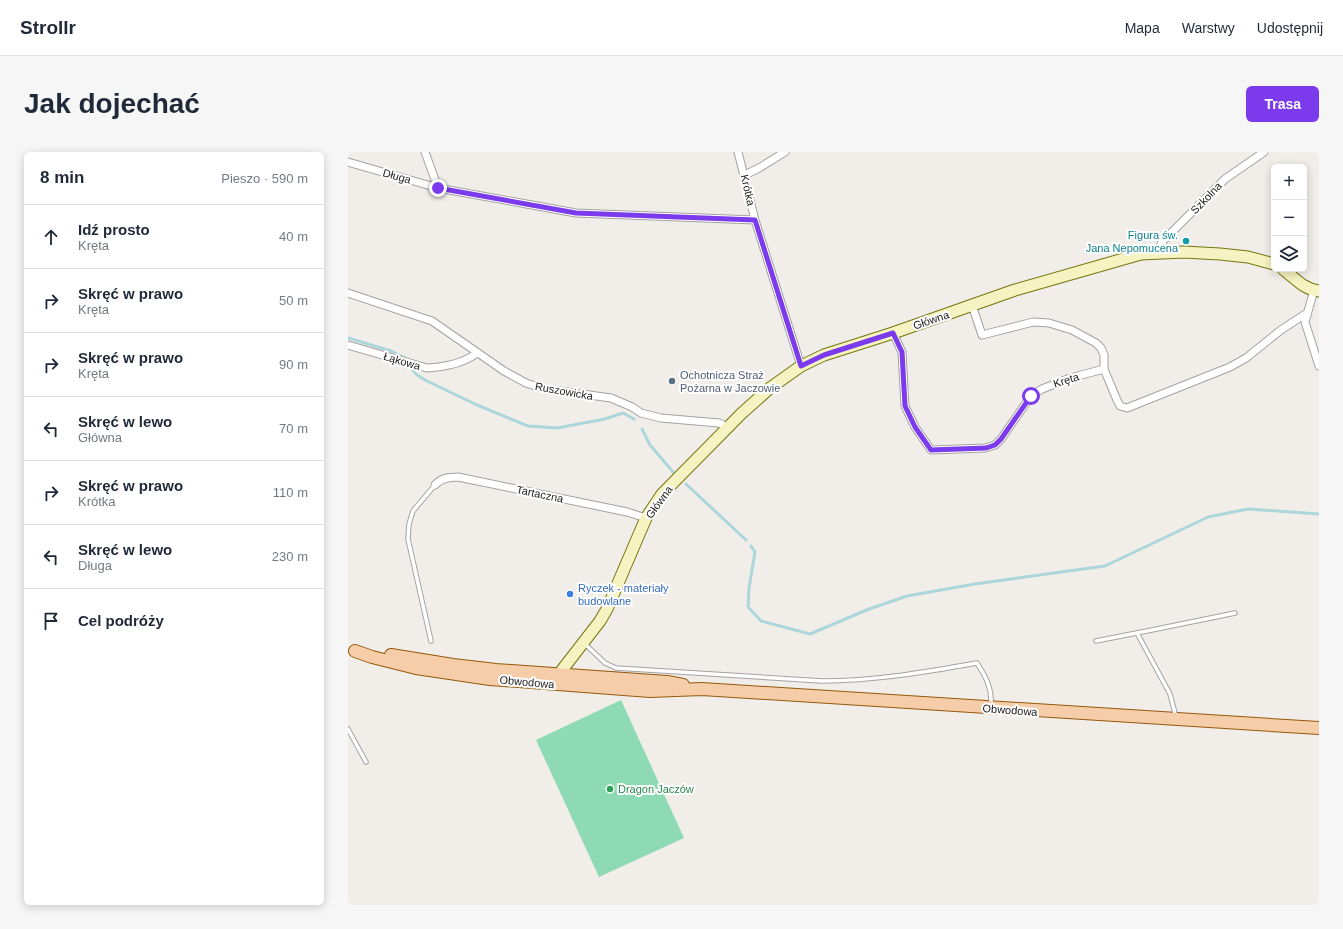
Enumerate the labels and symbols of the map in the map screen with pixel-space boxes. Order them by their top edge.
street label: Długa [382,166,413,186]
street label: Krótka [739,173,758,208]
route end [429,179,447,197]
street label: Szkolna [1188,179,1225,216]
place label: Figura św. Jana Nepomucena [1086,229,1179,254]
marker: Figura św. Jana Nepomucena [1181,236,1191,246]
street label: Główna [911,308,951,332]
street label: Łąkowa [382,350,423,372]
place label: Ochotnicza Straż Pożarna w Jaczowie [680,369,780,394]
street label: Kręta [1052,370,1081,390]
marker: Ochotnicza Straż Pożarna w Jaczowie [667,376,677,386]
street label: Ruszowicka [534,380,595,402]
route start [1022,387,1040,405]
street label: Tartaczna [515,483,565,505]
street label: Główna [643,483,675,521]
place label: Ryczek - materiały budowlane [578,582,669,607]
marker: Ryczek - materiały budowlane [565,589,575,599]
street label: Obwodowa [499,674,556,690]
street label: Obwodowa [982,702,1039,718]
place label: Dragon Jaczów [618,783,694,795]
marker: Dragon Jaczów [605,784,615,794]

